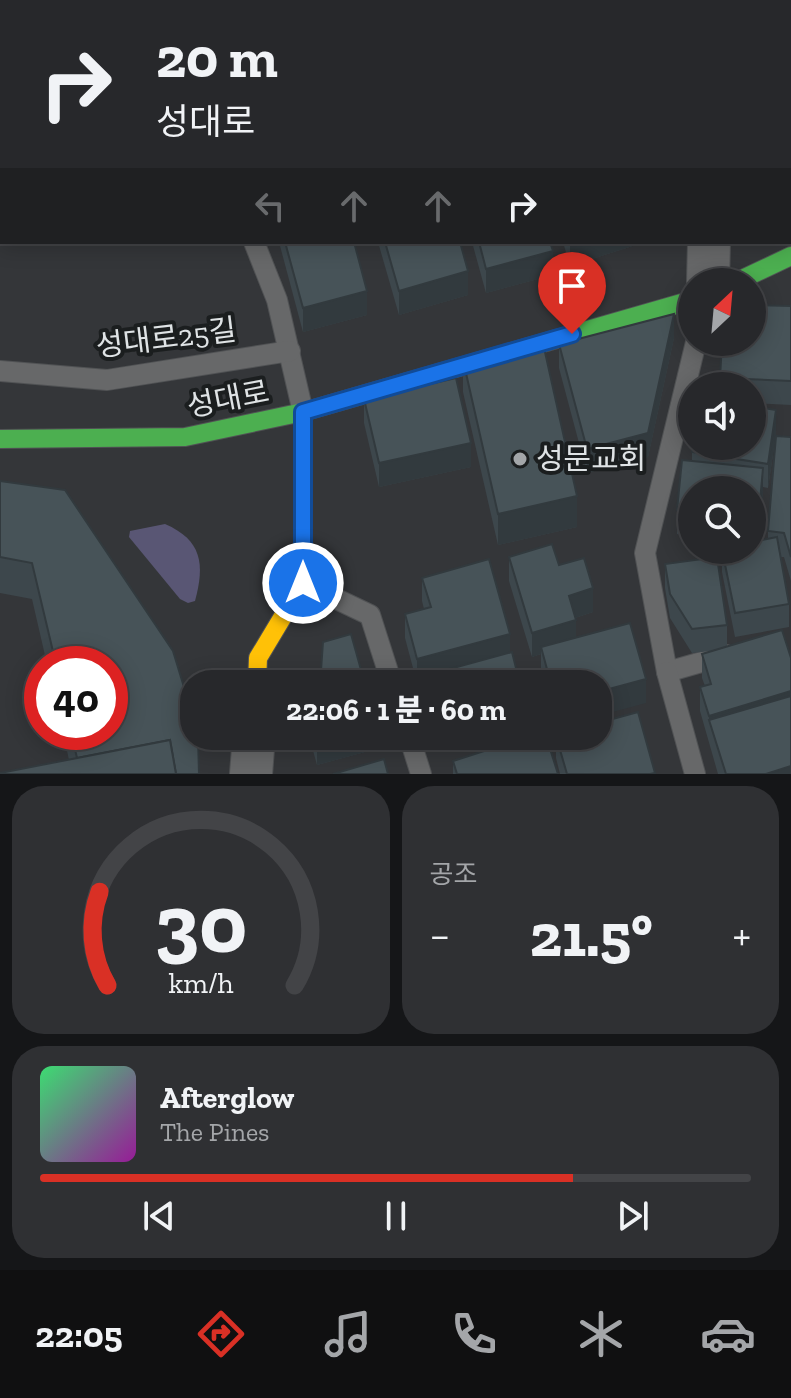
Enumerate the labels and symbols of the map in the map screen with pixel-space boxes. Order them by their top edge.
pin [538,252,606,334]
north arrow [678,268,766,356]
street label: 성대로25길 [94,312,238,364]
street label: 성대로 [184,373,272,425]
place label: 성문교회 [536,441,646,477]
marker: 성문교회 [511,450,529,468]
position arrow [261,541,345,625]
speed limit sign: 40 [24,646,128,750]

